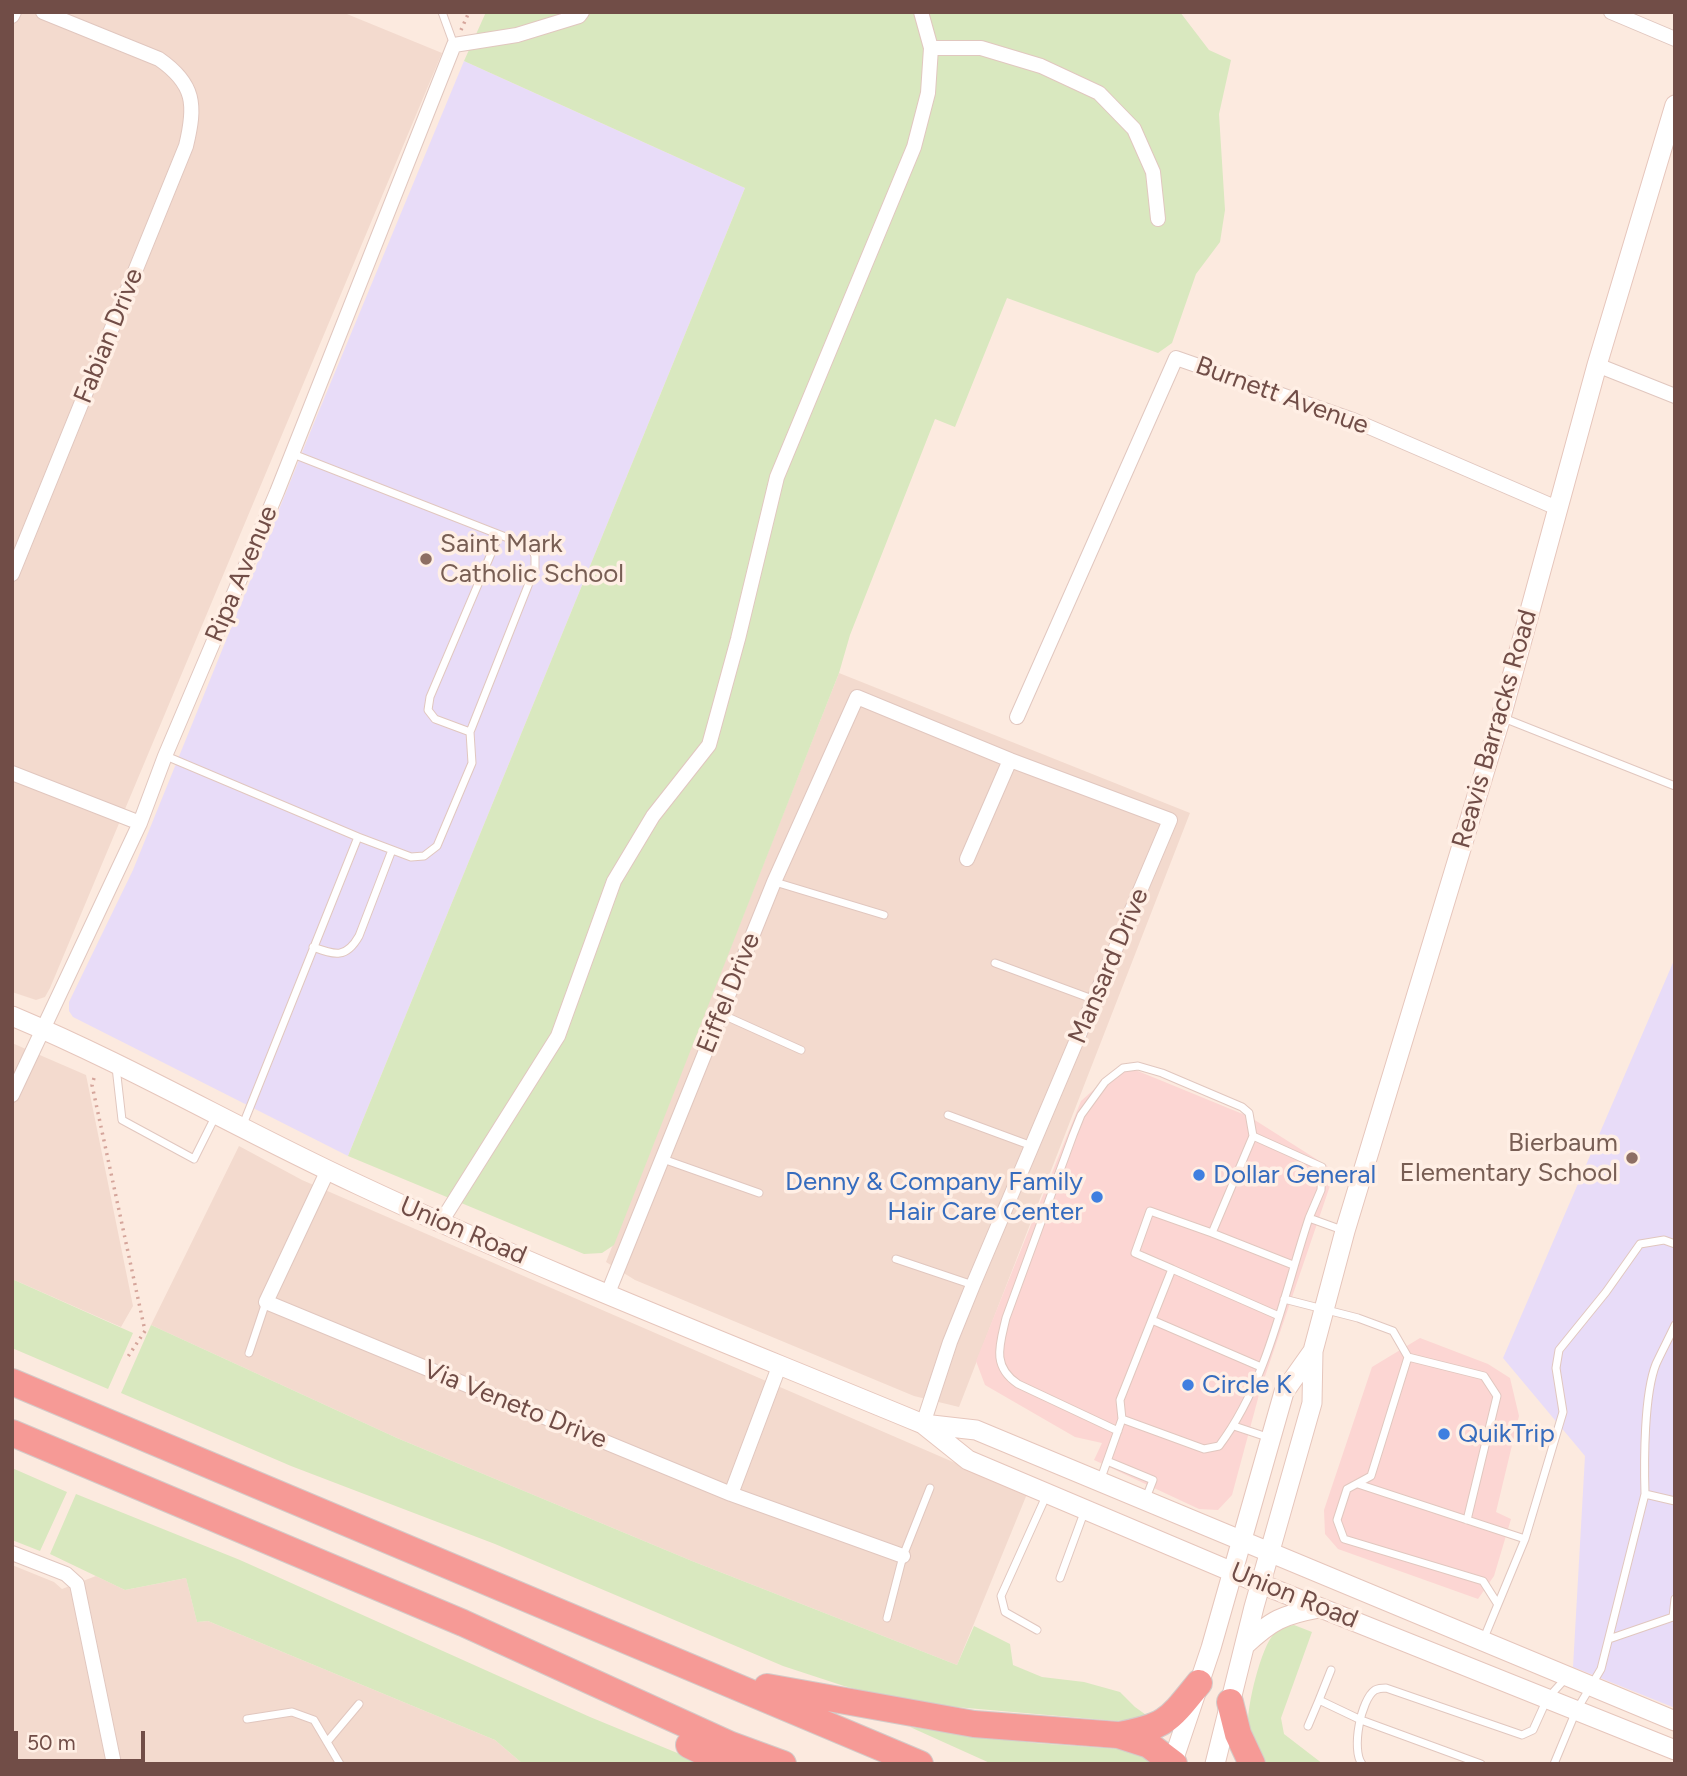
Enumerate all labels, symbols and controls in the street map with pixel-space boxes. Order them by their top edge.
street label: Fabian Drive [68,264,150,408]
street label: Burnett Avenue [1191,350,1373,442]
street label: Ripa Avenue [199,501,285,647]
place label: Saint Mark Catholic School [440,528,624,590]
marker: Saint Mark Catholic School [418,551,434,567]
street label: Reavis Barracks Road [1446,606,1544,852]
street label: Mansard Drive [1062,884,1156,1048]
street label: Eiffel Drive [691,928,767,1058]
place label: Bierbaum Elementary School [1400,1127,1618,1188]
marker: Bierbaum Elementary School [1624,1150,1640,1166]
place label: Dollar General [1213,1159,1376,1191]
place label: Denny & Company Family Hair Care Center [785,1166,1083,1228]
marker: Dollar General [1191,1167,1207,1183]
marker: Denny & Company Family Hair Care Center [1089,1189,1105,1205]
street label: Union Road [395,1190,531,1272]
street label: Via Veneto Drive [419,1354,611,1456]
place label: Circle K [1202,1369,1292,1401]
marker: Circle K [1180,1377,1196,1393]
place label: QuikTrip [1458,1418,1555,1450]
marker: QuikTrip [1436,1426,1452,1442]
street label: Union Road [1226,1556,1362,1636]
scale bar [18,1716,149,1760]
text: 50 m [27,1730,76,1755]

